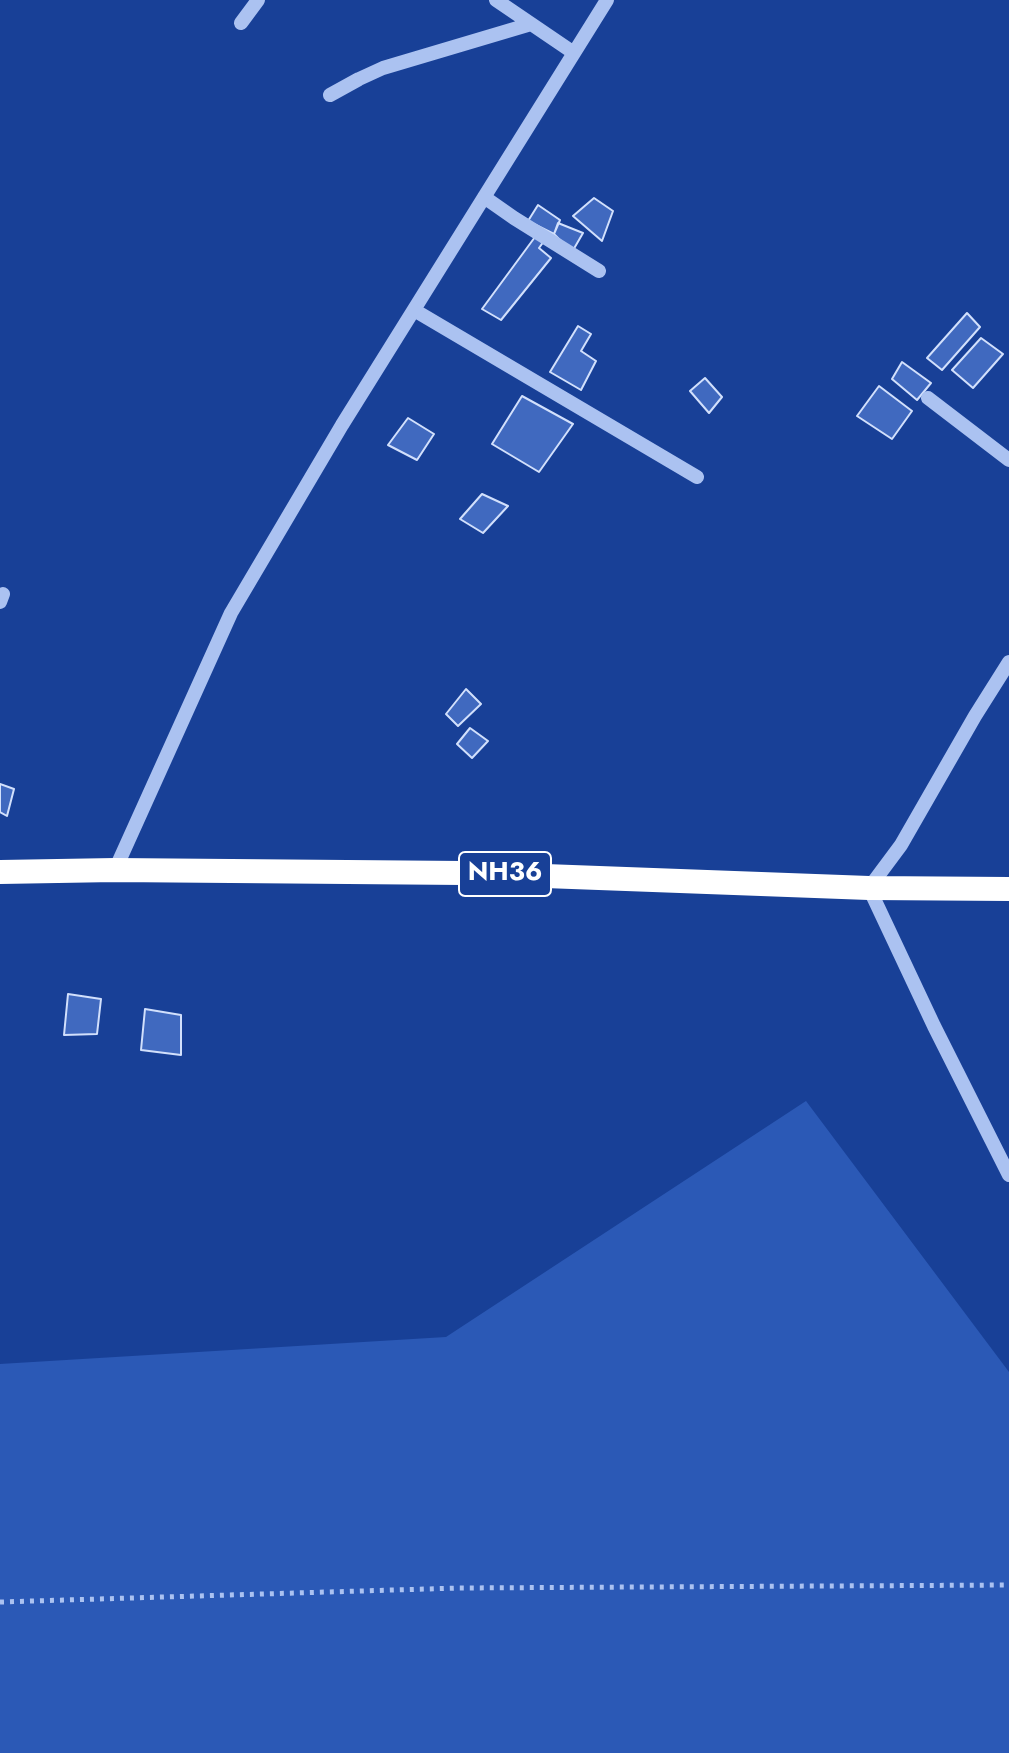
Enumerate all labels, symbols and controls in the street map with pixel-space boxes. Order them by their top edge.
road number: NH36 [459,852,551,896]

